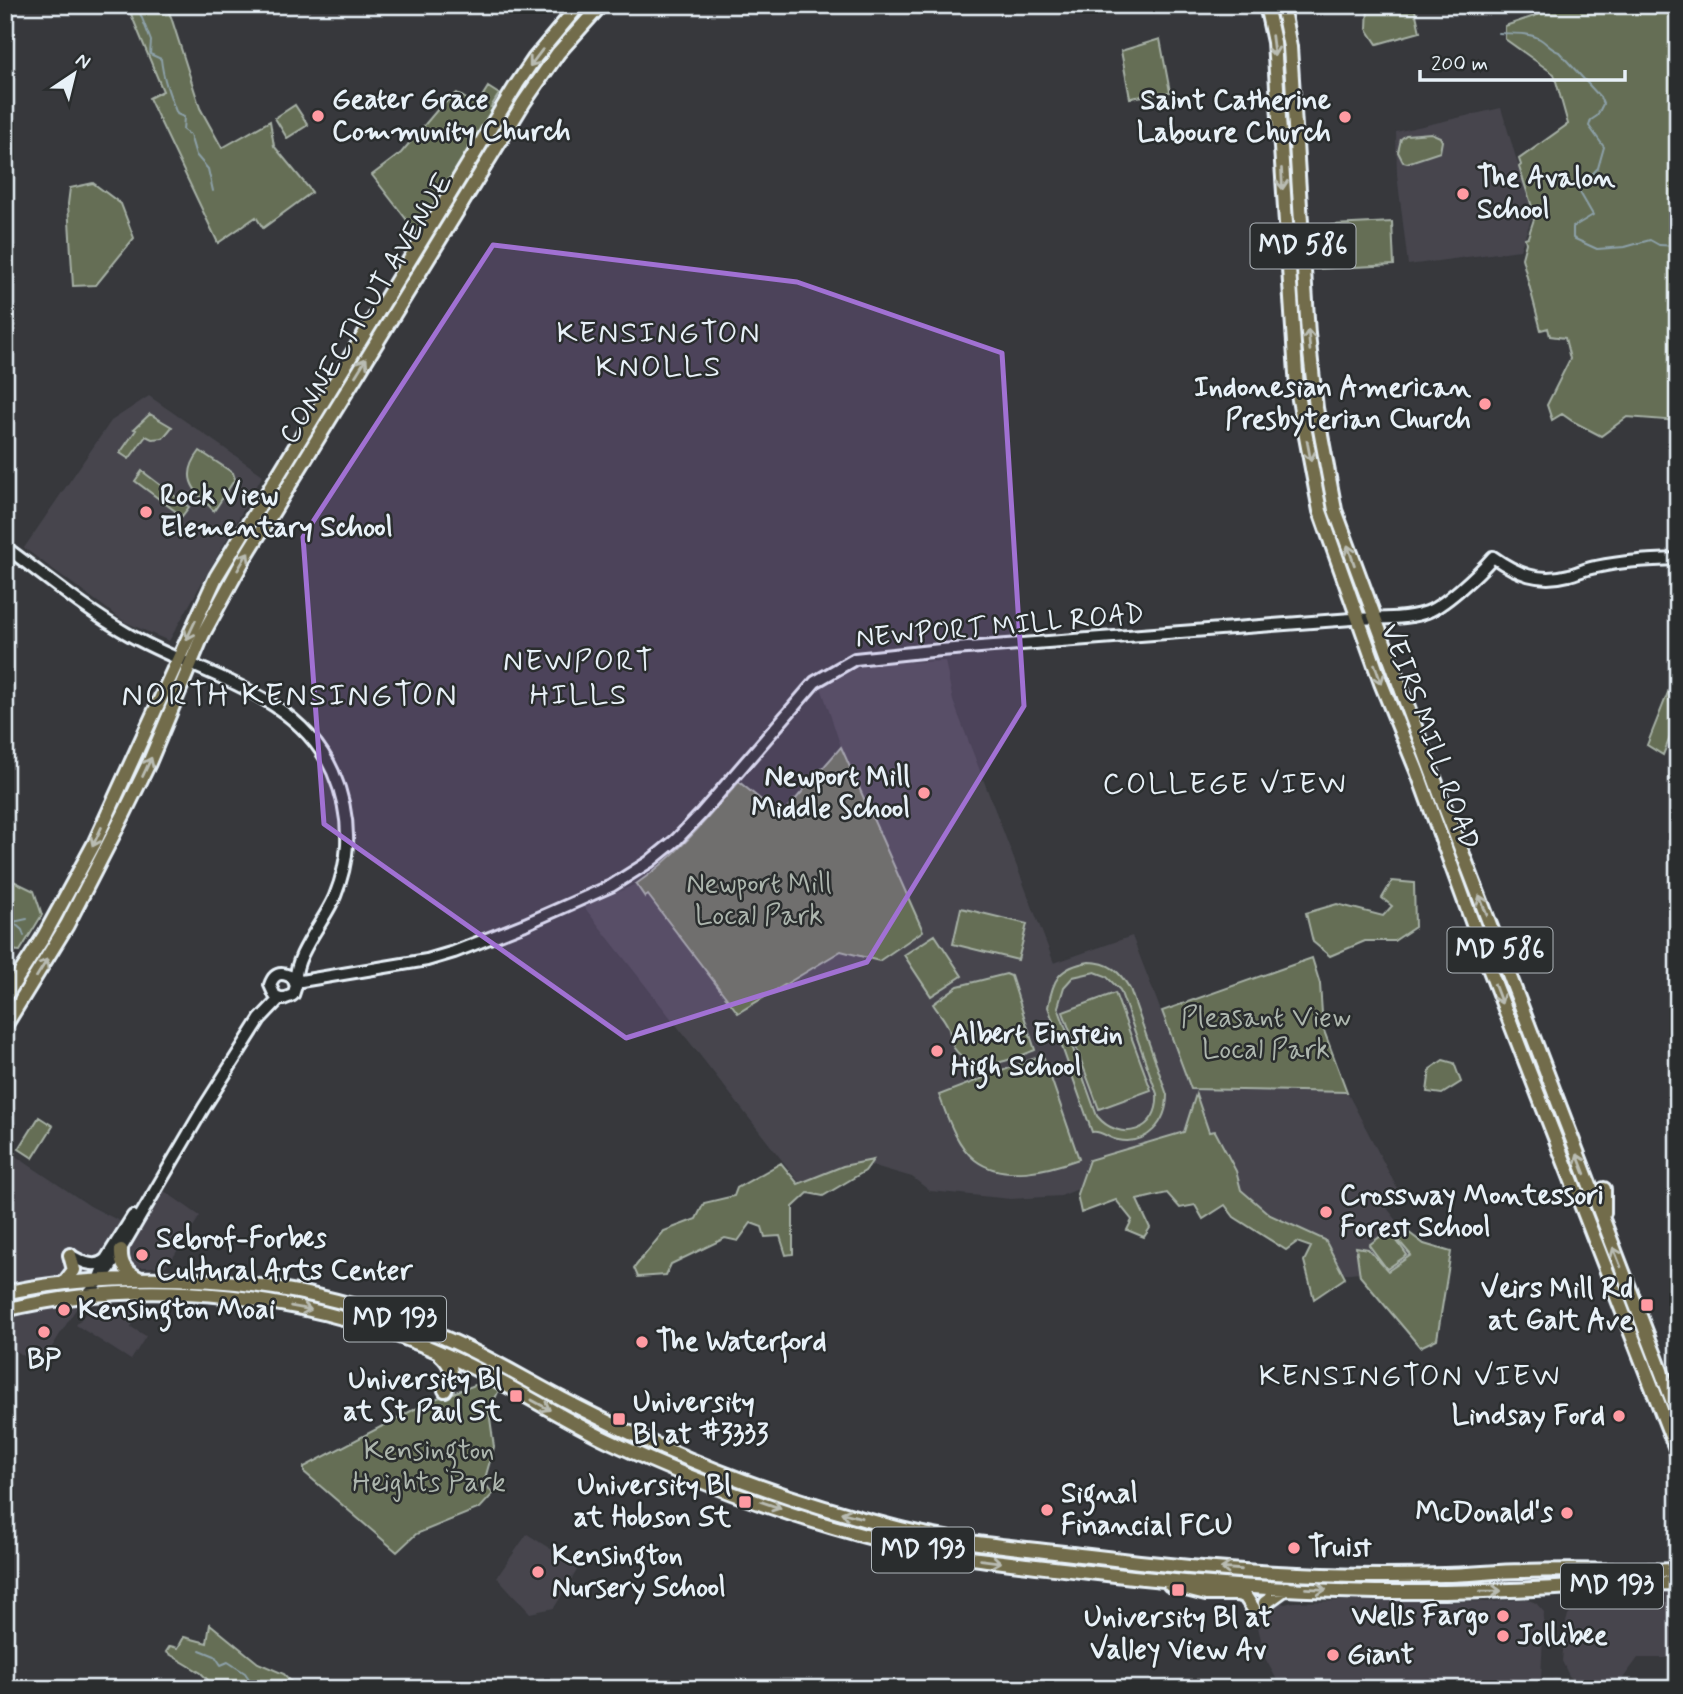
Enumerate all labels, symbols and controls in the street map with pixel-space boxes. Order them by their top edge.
one-way arrow [1267,34,1280,57]
north arrow [38,38,108,108]
scale bar [1420,38,1625,82]
text: N [71,47,95,75]
one-way arrow [528,48,543,66]
text: 200 m [1431,50,1488,78]
place label: Geater Grace Community Church [332,82,571,151]
place label: Saint Catherine Laboure Church [1137,83,1331,152]
marker: Geater Grace Community Church [310,108,326,124]
marker: Saint Catherine Laboure Church [1337,109,1353,125]
place label: The Avalon School [1477,160,1616,229]
street label: CONNECTICUT AVENUE [271,167,463,451]
one-way arrow [1276,167,1289,190]
marker: The Avalon School [1455,186,1471,202]
road number: MD 586 [1250,224,1356,268]
district label: KENSINGTON KNOLLS [556,314,762,387]
one-way arrow [1302,330,1315,352]
one-way arrow [355,357,369,377]
place label: Indonesian American Presbyterian Church [1194,370,1472,439]
marker: Indonesian American Presbyterian Church [1477,396,1493,412]
one-way arrow [1302,439,1316,462]
place label: Rock View Elementary School [160,478,393,547]
marker: Rock View Elementary School [138,504,154,520]
one-way arrow [1344,544,1357,566]
one-way arrow [237,551,250,572]
street label: NEWPORT MILL ROAD [854,596,1146,658]
one-way arrow [184,619,197,640]
street label: VEIRS MILL ROAD [1371,619,1487,855]
district label: NEWPORT HILLS [503,642,655,715]
one-way arrow [1372,663,1385,685]
district label: NORTH KENSINGTON [121,675,459,717]
one-way arrow [141,757,154,778]
place label: Newport Mill Middle School [751,759,910,828]
district label: COLLEGE VIEW [1103,765,1347,804]
marker: Newport Mill Middle School [916,785,932,801]
one-way arrow [90,826,104,847]
park label: Newport Mill Local Park [686,866,832,935]
one-way arrow [1475,895,1488,917]
road number: MD 586 [1448,928,1552,973]
one-way arrow [35,959,49,979]
one-way arrow [1493,982,1506,1004]
park label: Pleasant View Local Park [1181,1000,1351,1069]
place label: Albert Einstein High School [951,1017,1123,1089]
marker: Albert Einstein High School [929,1043,945,1059]
one-way arrow [1574,1153,1586,1175]
place label: Crossway Montessori Forest School [1340,1178,1604,1247]
marker: Crossway Montessori Forest School [1318,1204,1334,1220]
place label: Sebrof-Forbes Cultural Arts Center [156,1221,413,1290]
marker: Sebrof-Forbes Cultural Arts Center [134,1247,150,1263]
one-way arrow [1609,1247,1622,1269]
place label: Veirs Mill Rd at Galt Ave [1481,1271,1633,1340]
place label: Kensington Moai [78,1292,275,1332]
road number: MD 193 [344,1296,446,1342]
marker: Veirs Mill Rd at Galt Ave [1639,1297,1655,1313]
marker: Kensington Moai [56,1302,72,1318]
one-way arrow [289,1302,312,1315]
marker: BP [36,1324,52,1340]
place label: The Waterford [656,1324,827,1364]
marker: The Waterford [634,1334,650,1350]
place label: BP [27,1342,62,1379]
district label: KENSINGTON VIEW [1259,1357,1561,1396]
place label: University Bl at St Paul St [343,1362,503,1431]
place label: University Bl at #3333 [633,1385,769,1454]
marker: University Bl at St Paul St [508,1388,524,1404]
place label: Lindsay Ford [1452,1398,1605,1435]
one-way arrow [530,1399,551,1412]
marker: Lindsay Ford [1611,1408,1627,1424]
marker: University Bl at #3333 [611,1411,627,1427]
park label: Kensington Heights Park [352,1433,506,1502]
place label: University Bl at Hobson St [574,1468,732,1537]
place label: Signal Financial FCU [1061,1476,1233,1545]
marker: University Bl at Hobson St [737,1494,753,1510]
place label: McDonald's [1416,1495,1554,1532]
one-way arrow [760,1500,782,1513]
marker: Signal Financial FCU [1039,1502,1055,1518]
marker: McDonald's [1559,1505,1575,1521]
one-way arrow [840,1508,862,1521]
road number: MD 193 [872,1527,974,1572]
place label: Truist [1308,1530,1372,1567]
place label: Kensington Nursery School [552,1538,726,1607]
marker: Truist [1286,1540,1302,1556]
one-way arrow [980,1555,1002,1568]
one-way arrow [1220,1562,1243,1575]
marker: Kensington Nursery School [530,1564,546,1580]
road number: MD 193 [1561,1564,1663,1609]
marker: University Bl at Valley View Av [1170,1582,1186,1598]
one-way arrow [1304,1583,1327,1596]
one-way arrow [1480,1584,1503,1598]
place label: Wells Fargo [1352,1598,1489,1636]
place label: University Bl at Valley View Av [1084,1600,1272,1669]
marker: Wells Fargo [1495,1608,1511,1624]
place label: Jollibee [1517,1618,1608,1655]
marker: Jollibee [1495,1628,1511,1644]
place label: Giant [1347,1637,1414,1674]
marker: Giant [1325,1647,1341,1663]

